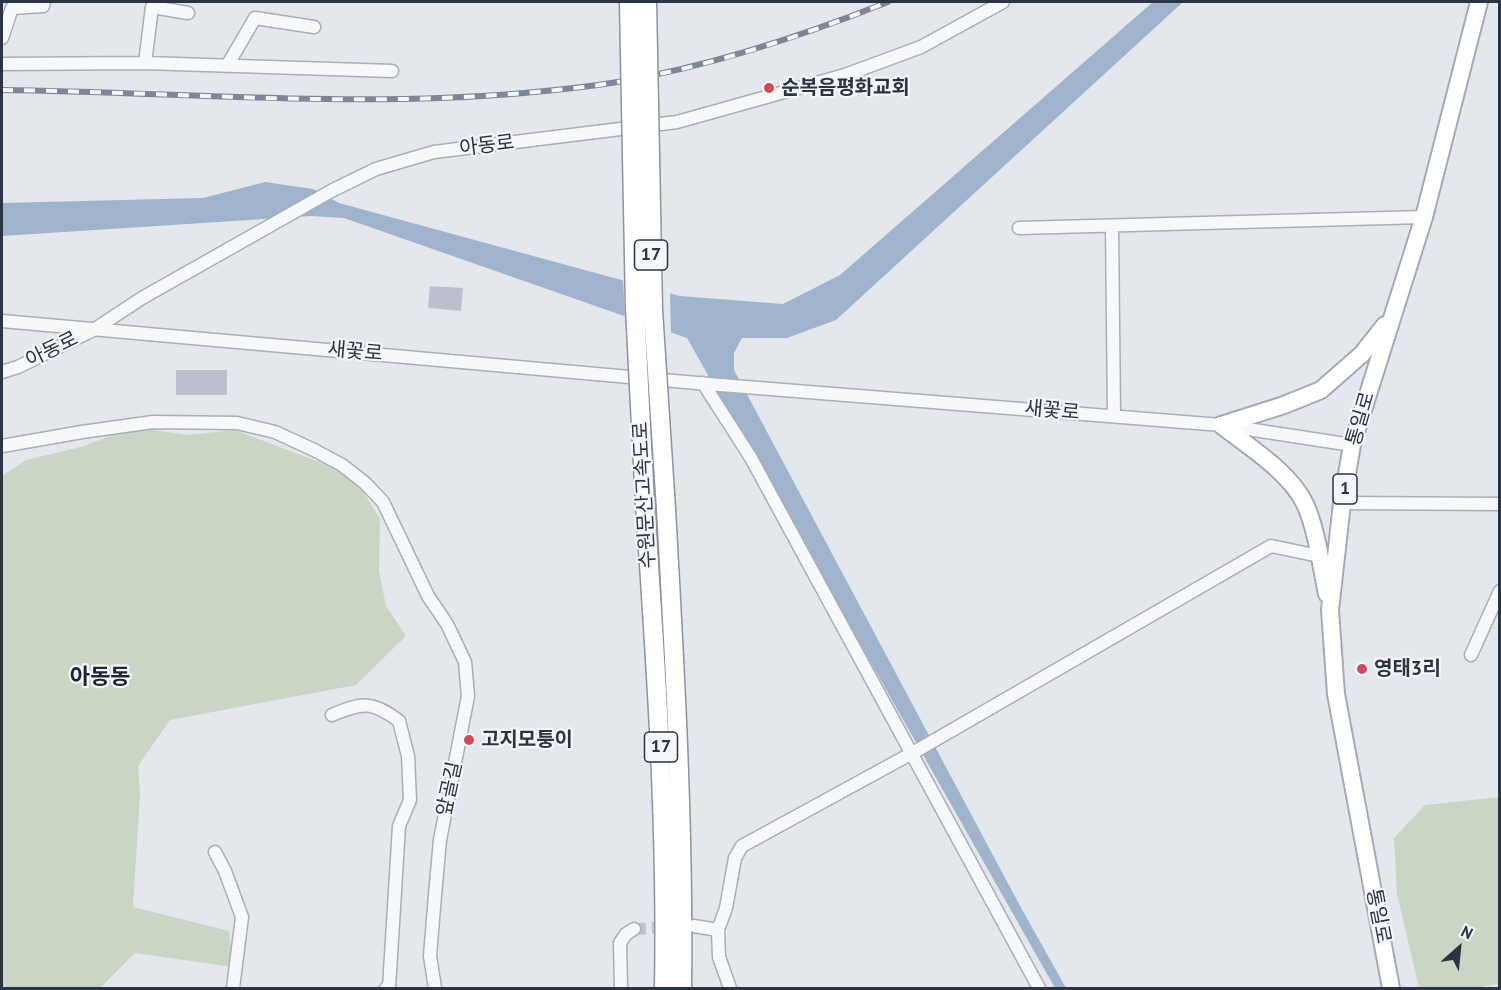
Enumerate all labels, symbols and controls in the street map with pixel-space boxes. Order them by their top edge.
place label: 순복음평화교회 [781,76,910,100]
marker: 순복음평화교회 [762,81,776,95]
street label: 아동로 [458,131,516,161]
road number: 17 [634,240,668,270]
street label: 아동로 [22,327,82,373]
street label: 새꽃로 [326,338,384,366]
street label: 통일로 [1342,389,1380,449]
street label: 새꽃로 [1023,397,1081,425]
street label: 수원문산고속도로 [629,421,661,569]
road number: 1 [1333,474,1357,504]
place label: 영태3리 [1374,657,1441,681]
marker: 영태3리 [1355,662,1369,676]
district label: 아동동 [70,665,130,691]
place label: 고지모퉁이 [481,728,573,752]
road number: 17 [644,732,678,762]
marker: 고지모퉁이 [462,733,476,747]
street label: 앞골길 [433,760,467,818]
street label: 통일로 [1361,887,1395,945]
north arrow [1429,918,1489,978]
text: N [1458,921,1476,943]

